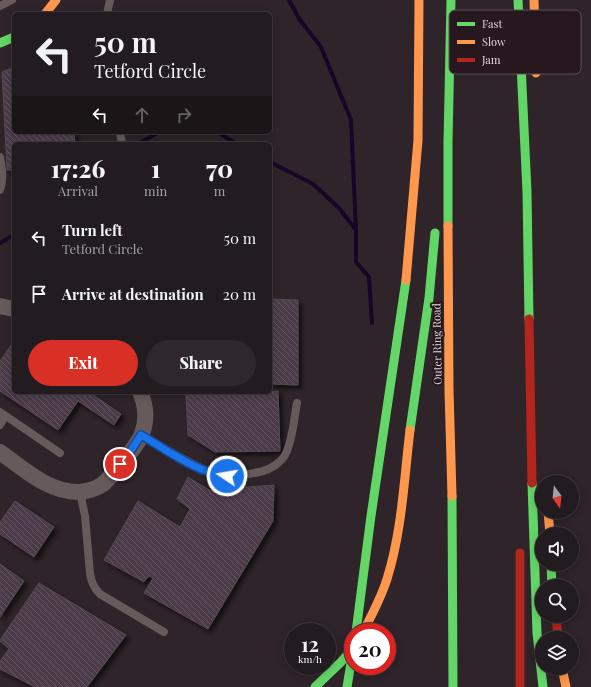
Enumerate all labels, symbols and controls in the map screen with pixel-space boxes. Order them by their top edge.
legend [449,10,581,74]
text: Fast [482,16,502,31]
text: 50 m [94,23,157,60]
icon: left [28,28,80,80]
text: Slow [482,34,506,49]
text: Jam [481,52,501,67]
text: Tetford Circle [94,59,206,83]
icon: left [89,104,111,126]
icon: ahead [131,104,153,126]
icon: right [173,104,195,126]
text: 17:26 [51,152,105,184]
text: 1 [151,152,160,184]
text: 70 [206,152,233,184]
text: Arrival [58,182,98,199]
text: min [144,182,167,199]
text: m [214,182,225,199]
text: Turn left [62,220,123,240]
icon: left [28,227,50,249]
text: 50 m [224,228,256,248]
text: Tetford Circle [62,240,143,257]
icon: arrive [28,283,50,305]
text: Arrive at destination [62,284,204,304]
text: 20 m [223,284,256,304]
street label: Outer Ring Road [428,302,445,385]
button: Exit [28,340,138,386]
button: Share [146,340,256,386]
pin [103,447,137,481]
icon: arrive [109,453,131,475]
position arrow [206,455,248,497]
north arrow [535,475,579,519]
map controls [535,475,579,675]
button: sound [535,527,579,571]
button: search [535,579,579,623]
speed limit sign: 20 [344,623,396,675]
text: 12 [301,630,319,657]
button: layers [535,631,579,675]
text: km/h [298,652,322,666]

